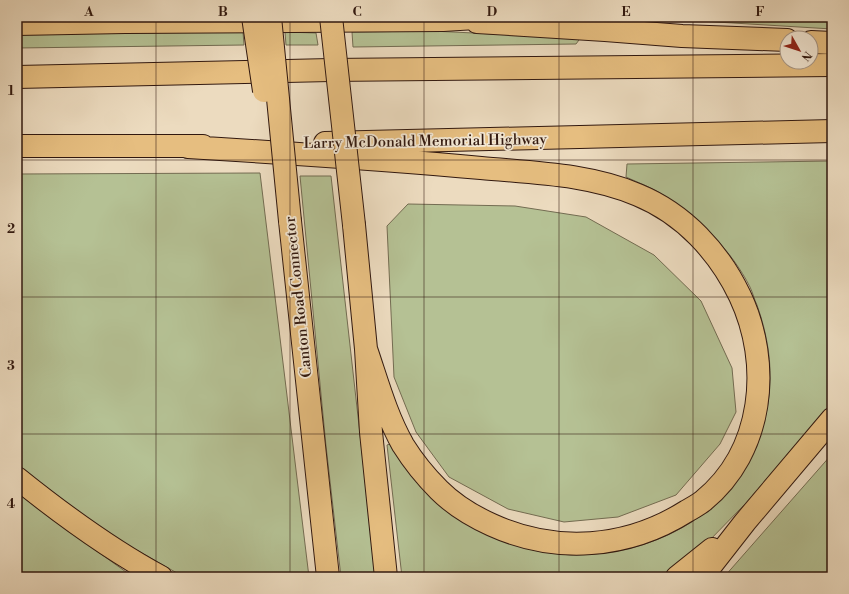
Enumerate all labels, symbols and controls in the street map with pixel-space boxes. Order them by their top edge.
text: A [83,4,94,20]
text: B [218,4,228,20]
text: C [352,4,362,20]
text: D [487,4,497,20]
text: E [621,4,631,20]
text: F [755,4,765,20]
north arrow [779,30,819,70]
text: N [798,48,814,64]
text: 1 [8,83,15,99]
street label: Larry McDonald Memorial Highway [303,130,547,153]
street label: Canton Road Connector [281,215,316,379]
text: 2 [7,221,15,237]
text: 3 [7,358,15,374]
text: 4 [7,496,16,512]

